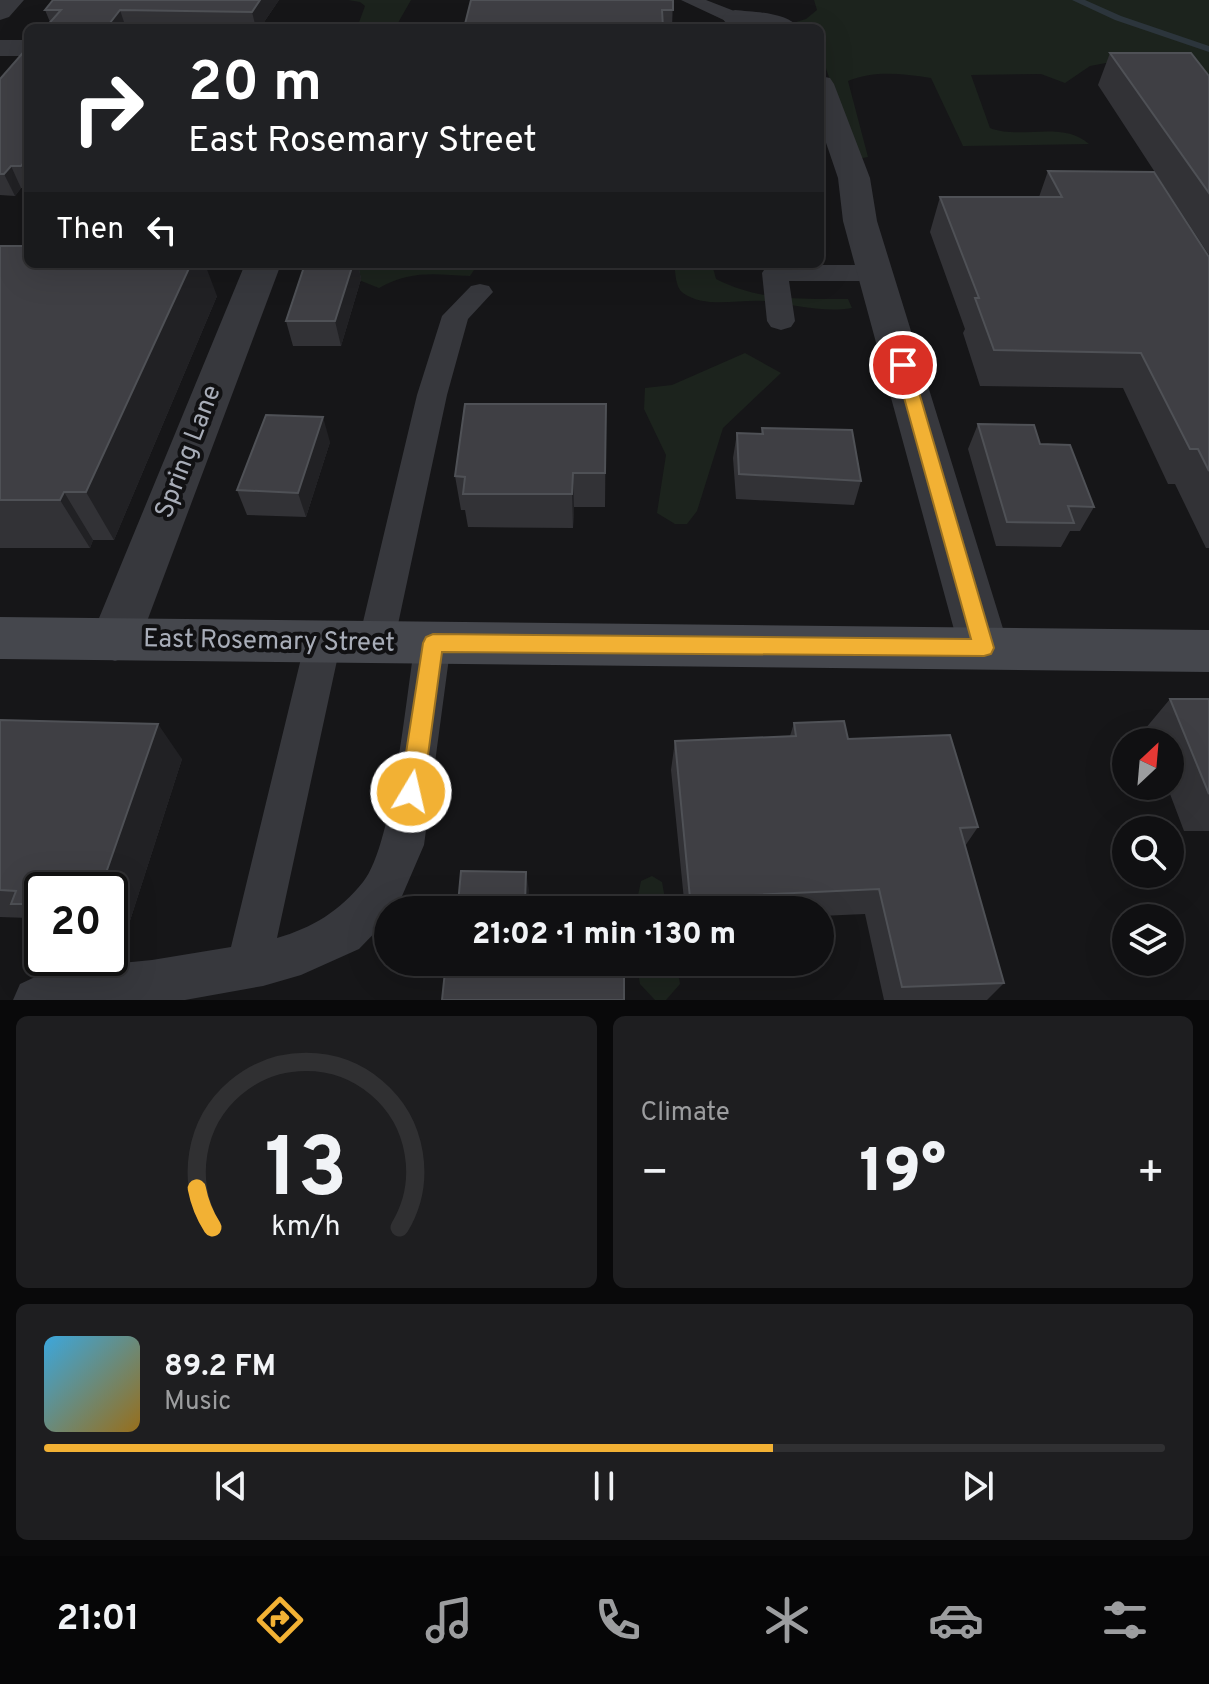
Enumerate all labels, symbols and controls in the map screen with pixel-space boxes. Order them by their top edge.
text: 20 m [188,50,322,120]
icon: right [56,56,160,160]
text: East Rosemary Street [188,119,537,165]
icon: left [140,208,184,252]
text: Then [56,212,124,249]
pin [869,331,937,399]
icon: arrive [881,343,925,387]
street label: Spring Lane [148,381,230,523]
street label: East Rosemary Street [143,623,395,661]
north arrow [1112,728,1184,800]
map controls [1112,728,1184,976]
position arrow [369,750,453,834]
button: search [1112,816,1184,888]
speed limit sign: 20 [24,872,128,976]
button: layers [1112,904,1184,976]
text: 21:02 · 1 min · 130 m [472,917,736,954]
text: Climate [641,1097,730,1130]
text: 13 [265,1121,348,1226]
text: 19° [859,1137,946,1213]
text: − [641,1147,669,1203]
text: + [1137,1147,1165,1203]
text: km/h [272,1210,341,1246]
text: 89.2 FM [164,1349,276,1386]
text: Music [164,1386,231,1419]
icon: previous [209,1464,253,1508]
icon: pause [582,1464,626,1508]
icon: next [956,1464,1000,1508]
icon: directions [252,1592,308,1648]
icon: music [421,1592,477,1648]
icon: phone [590,1592,646,1648]
icon: climate [759,1592,815,1648]
icon: car [928,1592,984,1648]
icon: filters [1097,1592,1153,1648]
text: 21:01 [56,1597,140,1643]

